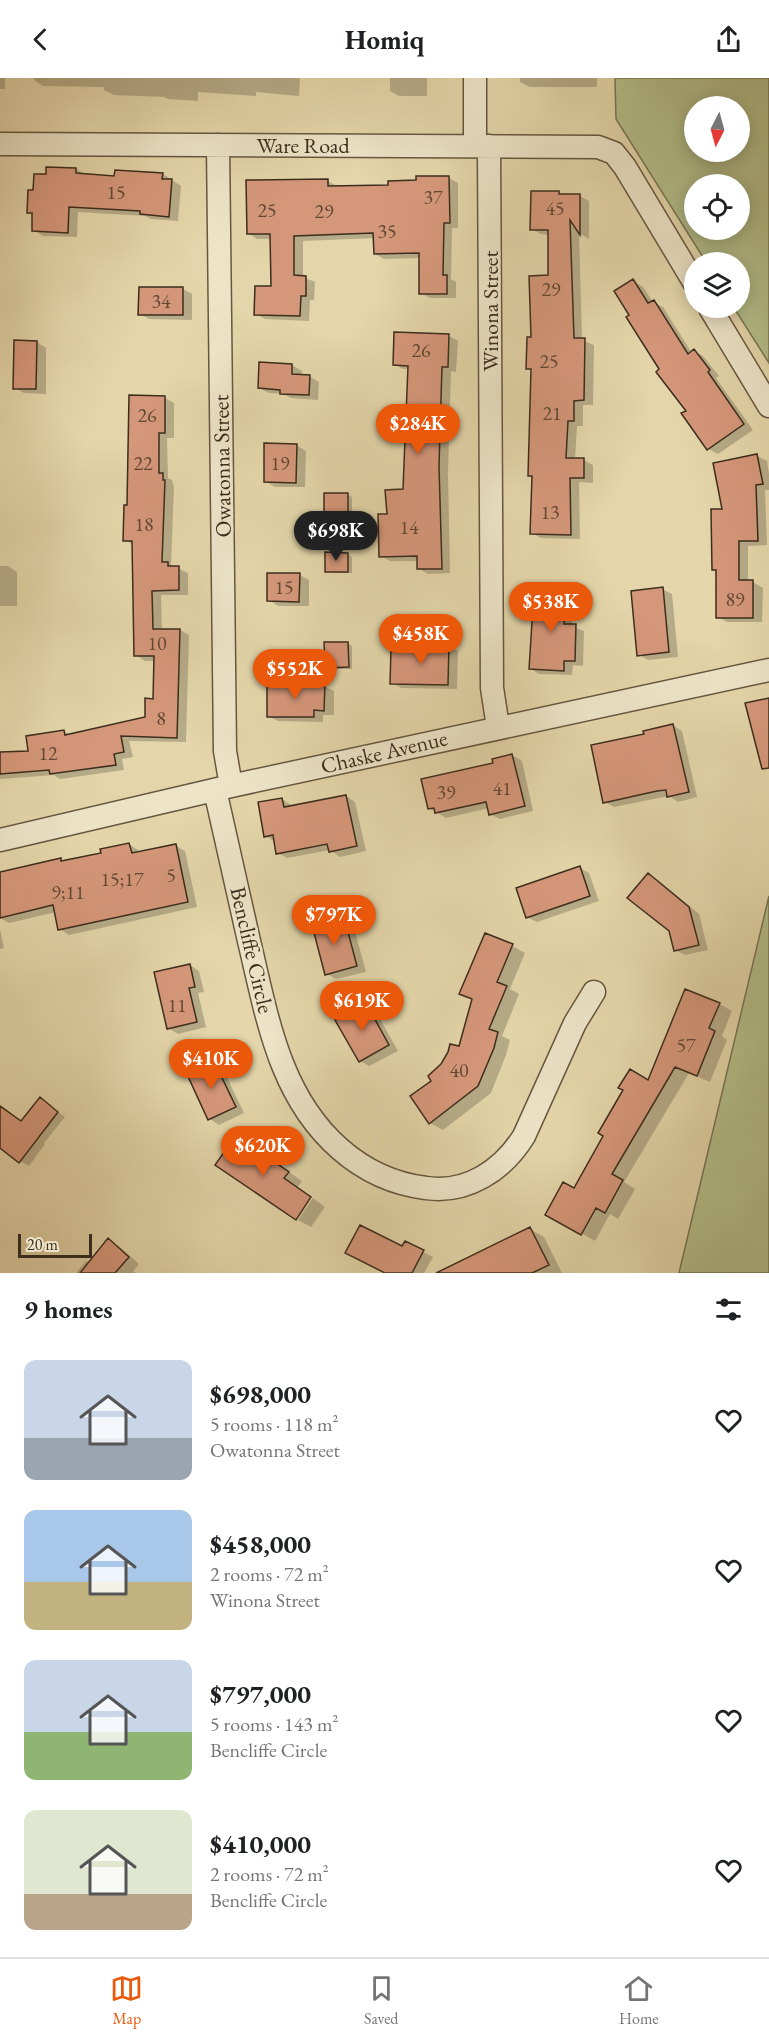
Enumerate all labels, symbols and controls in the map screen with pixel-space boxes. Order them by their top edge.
text: Homiq [345,22,424,57]
icon: back [24,23,57,56]
icon: share [712,23,745,56]
north arrow [684,96,750,162]
map controls [684,96,750,318]
street label: Ware Road [256,131,350,160]
button: locate [684,174,750,240]
house number: 15 [106,179,126,205]
house number: 37 [423,184,443,210]
house number: 45 [545,195,565,221]
house number: 25 [257,197,277,223]
house number: 29 [314,198,334,224]
house number: 35 [377,218,397,244]
street label: Winona Street [476,251,505,371]
button: layers [684,252,750,318]
house number: 29 [541,276,561,302]
house number: 34 [151,288,171,314]
house number: 26 [411,337,431,363]
house number: 25 [539,348,559,374]
street label: Owatonna Street [206,394,238,538]
house number: 21 [542,400,562,426]
house number: 26 [137,402,157,428]
pin: $284K [376,404,460,455]
text: $284K [390,410,446,436]
house number: 22 [133,450,153,476]
house number: 19 [270,450,290,476]
house number: 13 [540,499,560,525]
house number: 18 [134,511,154,537]
pin: $698K [294,511,378,562]
house number: 14 [399,514,419,540]
text: $698K [308,517,364,543]
house number: 15 [274,574,294,600]
pin: $538K [509,582,593,633]
house number: 89 [725,586,745,612]
text: $538K [523,588,579,614]
pin: $458K [379,614,463,665]
text: $458K [393,620,449,646]
house number: 10 [147,630,167,656]
pin: $552K [253,649,337,700]
text: $552K [267,655,323,681]
house number: 8 [156,705,166,731]
street label: Chaske Avenue [318,723,451,781]
house number: 12 [38,740,58,766]
house number: 41 [492,775,512,801]
house number: 39 [436,779,456,805]
house number: 5 [166,862,176,888]
house number: 15;17 [101,866,144,892]
house number: 9;11 [51,879,85,905]
street label: Bencliffe Circle [223,884,281,1017]
pin: $797K [292,895,376,946]
text: $797K [306,901,362,927]
pin: $619K [320,981,404,1032]
text: $619K [334,987,390,1013]
house number: 11 [167,992,187,1018]
house number: 57 [676,1032,696,1058]
pin: $410K [169,1039,253,1090]
text: $410K [183,1045,239,1071]
house number: 40 [449,1057,469,1083]
pin: $620K [221,1126,305,1177]
text: $620K [235,1132,291,1158]
scale bar [18,1231,92,1258]
text: 20 m [27,1234,58,1255]
text: 9 homes [24,1292,113,1326]
icon: filters [712,1293,745,1326]
text: $698,000 [210,1377,311,1411]
icon: home [72,1384,144,1456]
icon: heart [712,1404,745,1437]
text: 5 rooms · 118 m² [210,1411,338,1437]
text: Owatonna Street [210,1437,340,1463]
text: $458,000 [210,1527,311,1561]
icon: home [72,1534,144,1606]
icon: heart [712,1554,745,1587]
text: 2 rooms · 72 m² [210,1561,329,1587]
text: Winona Street [210,1587,320,1613]
text: $797,000 [210,1677,311,1711]
icon: home [72,1684,144,1756]
icon: heart [712,1704,745,1737]
text: 5 rooms · 143 m² [210,1711,338,1737]
text: Bencliffe Circle [210,1737,327,1763]
text: $410,000 [210,1827,311,1861]
icon: home [72,1834,144,1906]
icon: heart [712,1854,745,1887]
text: 2 rooms · 72 m² [210,1861,329,1887]
text: Bencliffe Circle [210,1887,327,1913]
tab: Map [110,1972,143,2029]
tab: Saved [364,1972,398,2029]
tab: Home [619,1972,659,2029]

